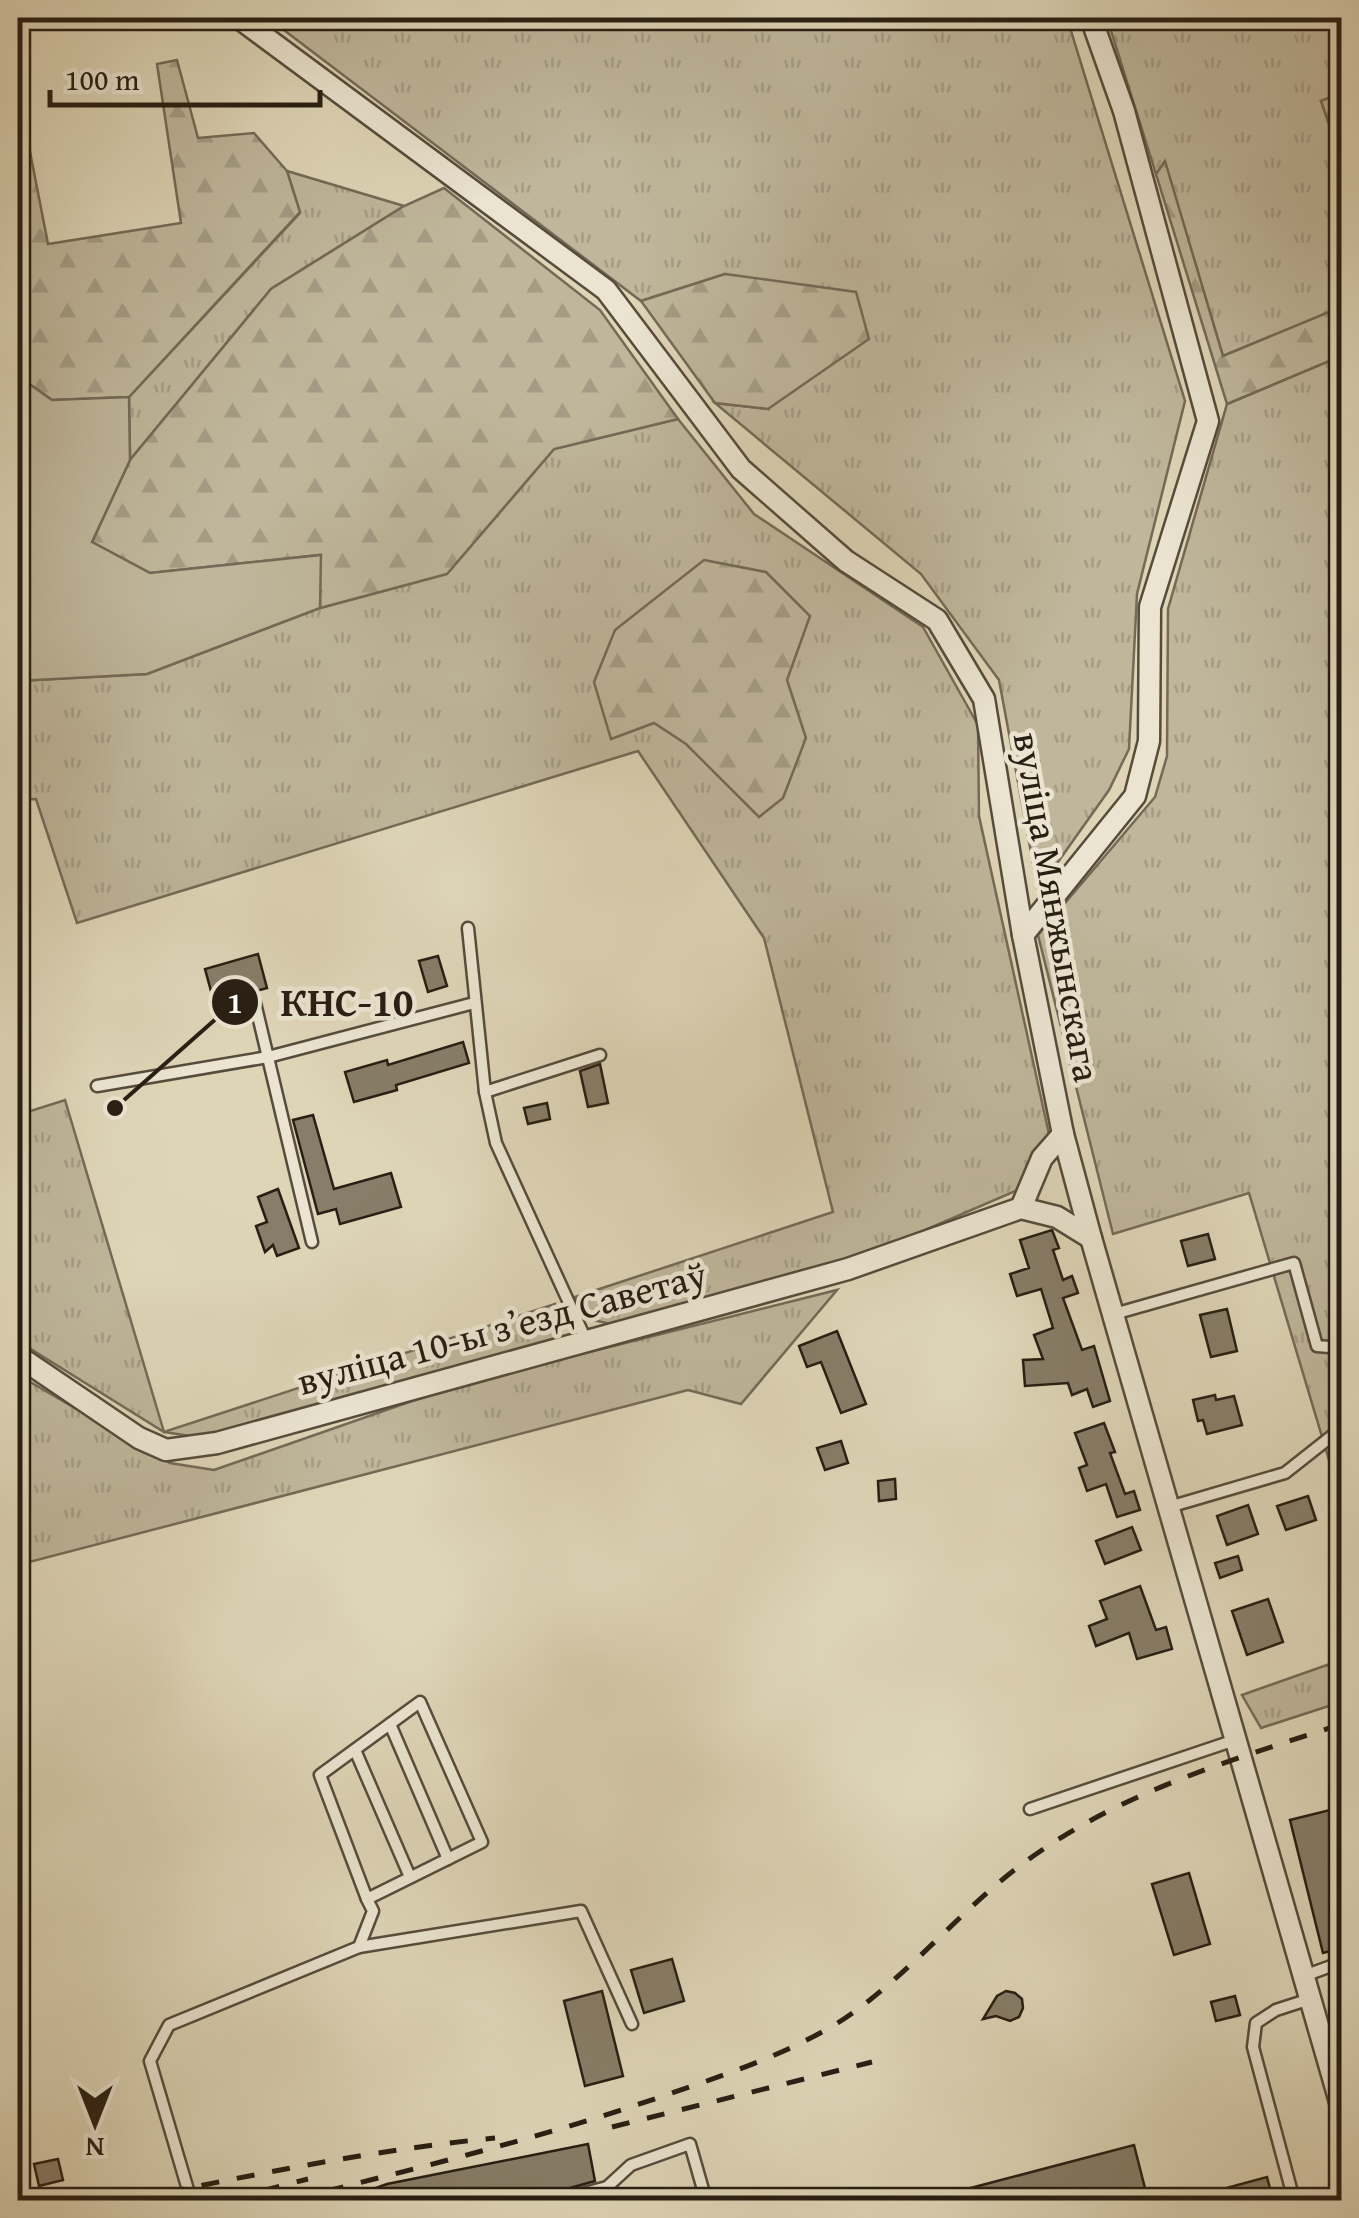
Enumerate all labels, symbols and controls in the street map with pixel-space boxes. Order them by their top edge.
scale bar [50,45,320,107]
text: 100 m [65,57,140,101]
street label: вуліца Мянжынскага [1000,728,1116,1086]
callout: КНС-10 [210,967,433,1037]
text: КНС-10 [280,972,414,1031]
text: 1 [227,980,243,1024]
street label: вуліца 10-ы зʼезд Саветаў [291,1245,713,1409]
north arrow [45,2073,145,2173]
text: N [85,2128,104,2169]

